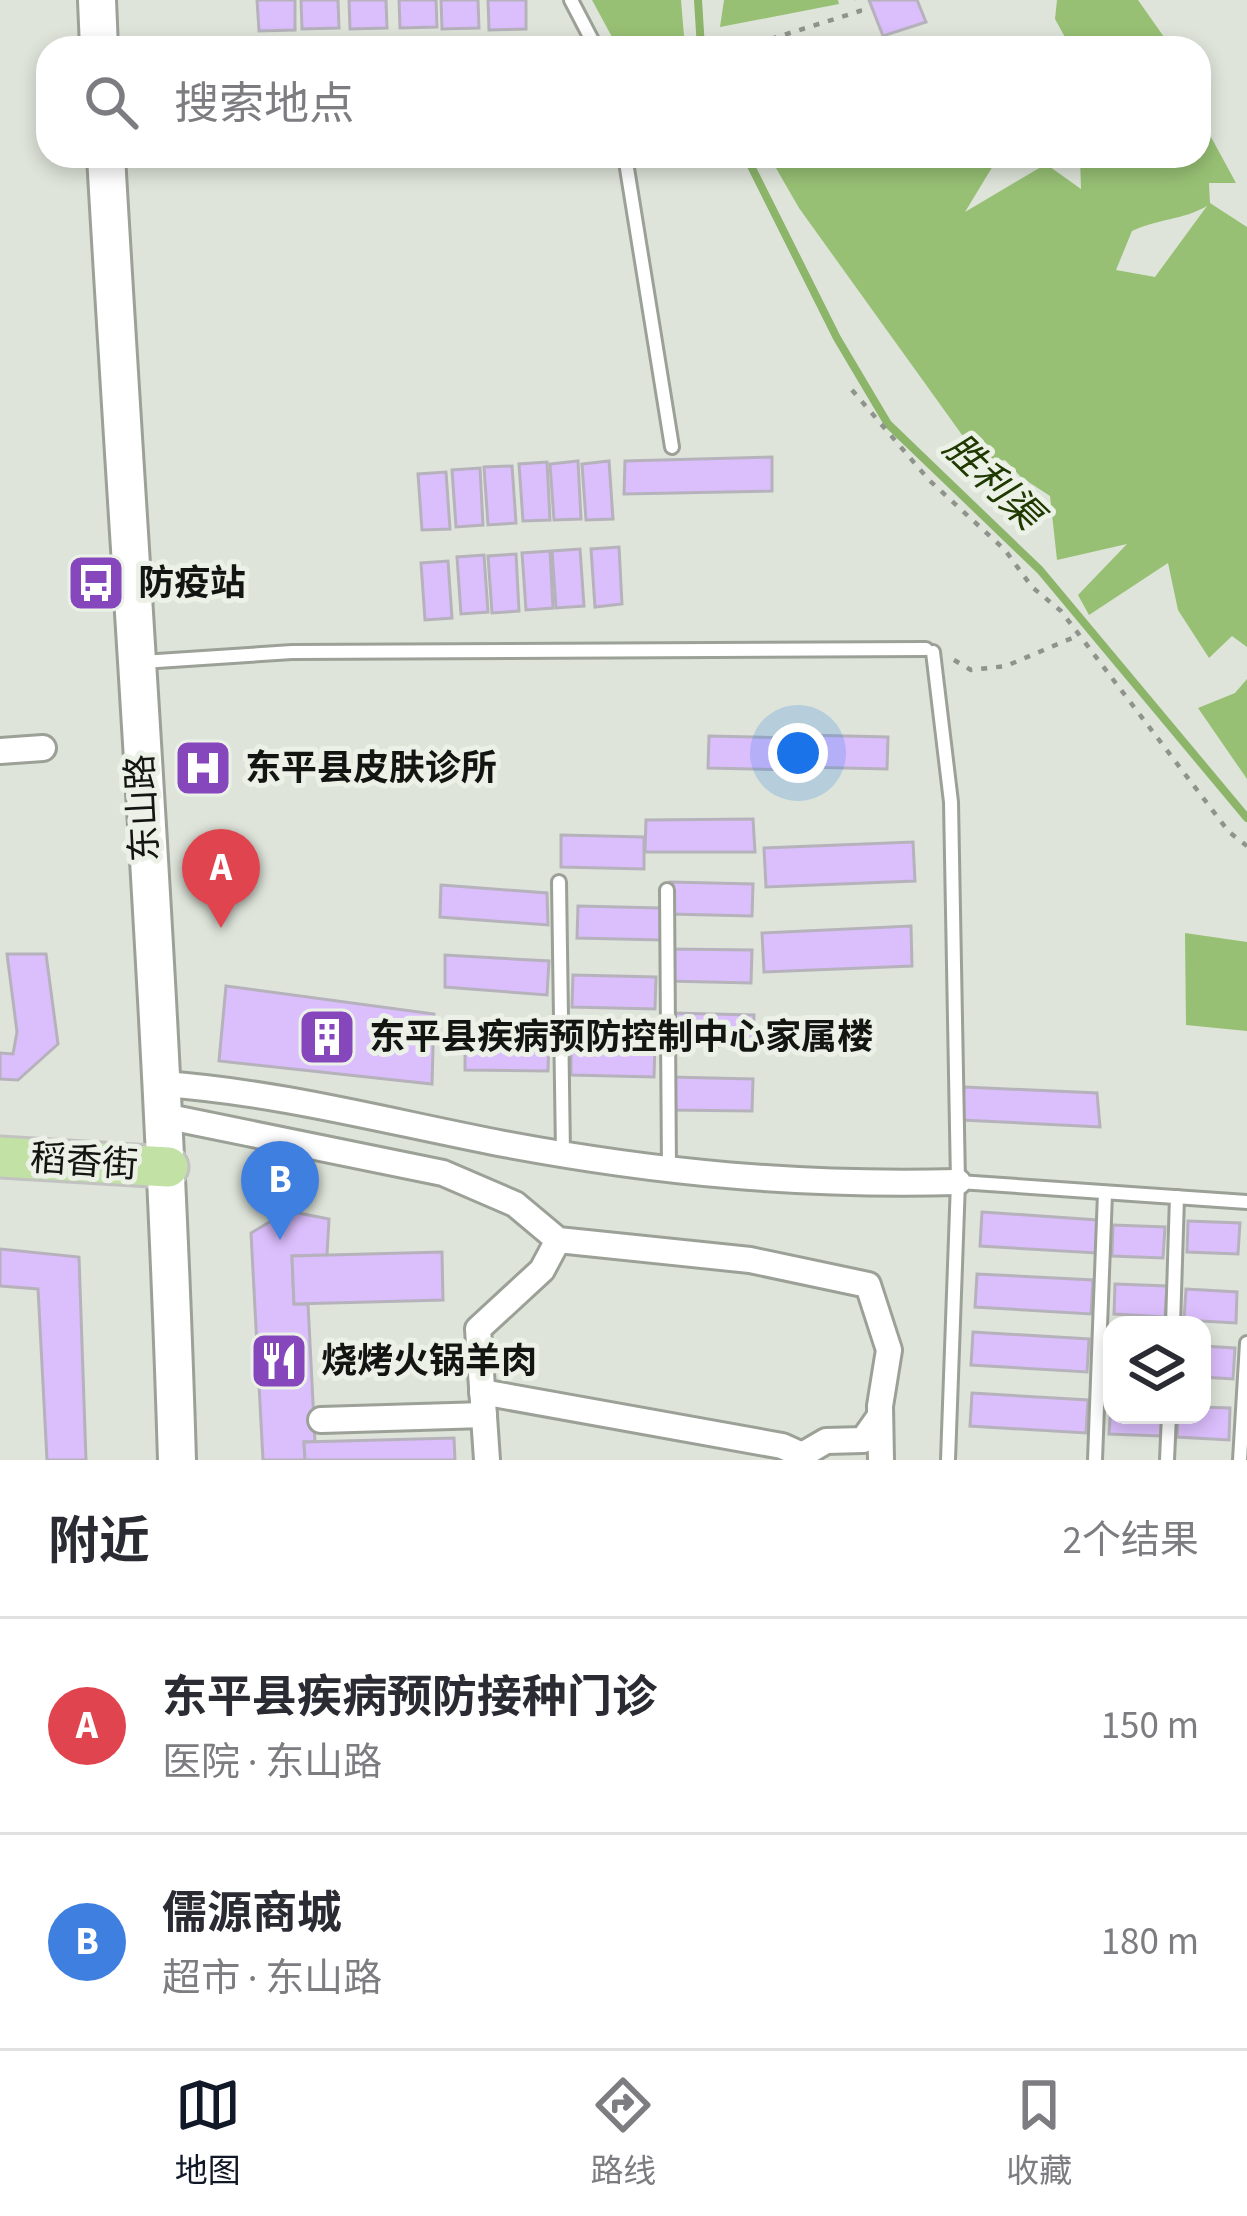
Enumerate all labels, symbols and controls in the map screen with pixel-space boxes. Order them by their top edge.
search box [36,36,1211,168]
icon: search [78,69,144,135]
text: 搜索地点 [174,73,354,137]
water label: 胜利渠 [930,421,1057,546]
bus stop icon: 防疫站 [65,552,127,614]
place label: 防疫站 [138,558,246,609]
your location [768,723,828,783]
hospital icon: 东平县皮肤诊所 [172,737,234,799]
place label: 东平县皮肤诊所 [245,743,497,794]
street label: 东山路 [115,753,171,863]
pin: A [182,829,260,928]
building icon: 东平县疾病预防控制中心家属楼 [296,1006,358,1068]
place label: 东平县疾病预防控制中心家属楼 [369,1012,873,1063]
street label: 稻香街 [28,1133,140,1191]
pin: B [241,1141,319,1240]
map controls [1103,1316,1211,1424]
button: layers [1103,1316,1211,1424]
restaurant icon: 烧烤火锅羊肉 [248,1330,310,1392]
place label: 烧烤火锅羊肉 [321,1336,537,1387]
text: 附近 [48,1506,150,1578]
text: 2个结果 [1063,1513,1199,1569]
text: 东平县疾病预防接种门诊 [162,1666,657,1730]
text: A [76,1698,98,1754]
text: 150 m [1101,1698,1199,1754]
text: 医院 · 东山路 [162,1735,382,1791]
text: 儒源商城 [162,1882,342,1946]
text: B [75,1914,99,1970]
text: 180 m [1101,1914,1199,1970]
text: 超市 · 东山路 [162,1951,382,2007]
tab: 地图 [175,2072,241,2195]
tab: 路线 [590,2072,656,2195]
tab: 收藏 [1006,2072,1072,2195]

